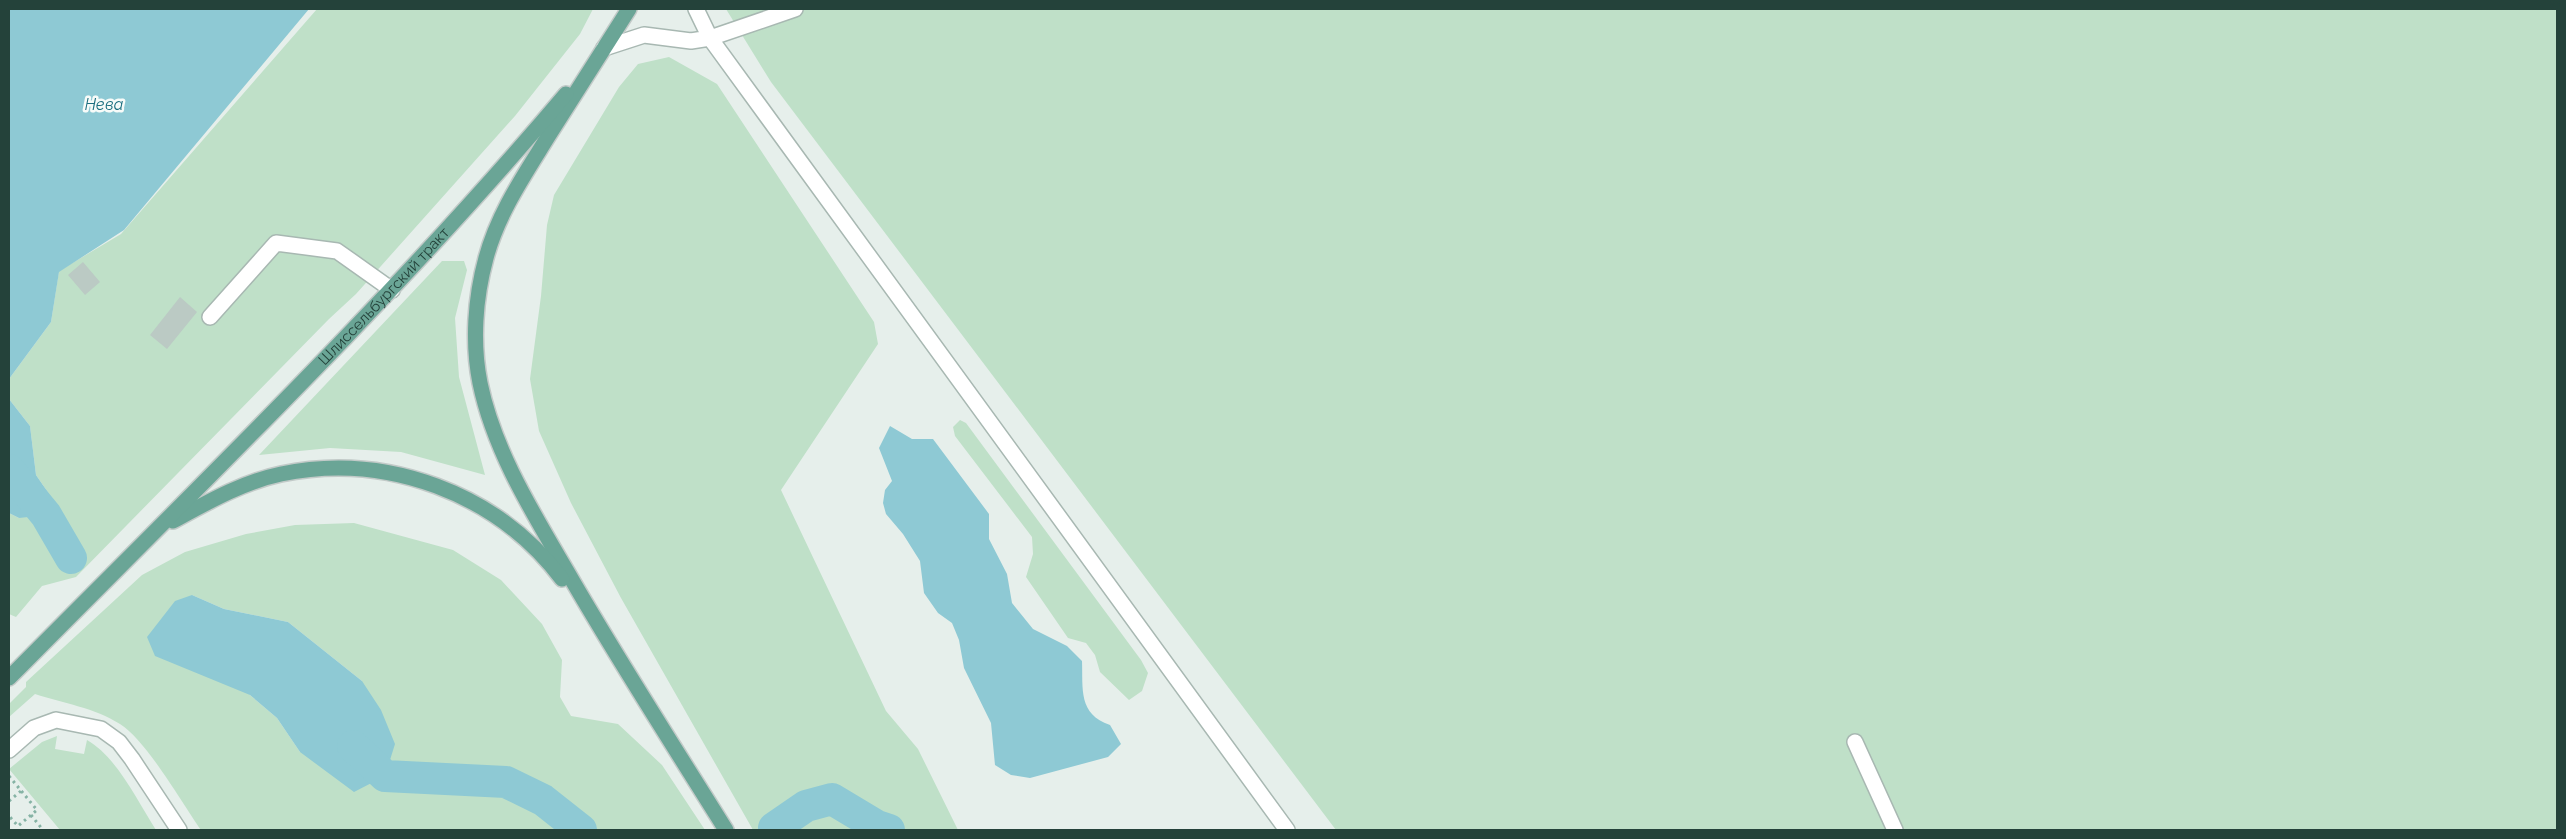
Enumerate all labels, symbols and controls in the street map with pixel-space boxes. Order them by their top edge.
water label: Нева [85,95,124,114]
street label: Шлиссельбургский тракт [315,224,453,369]

